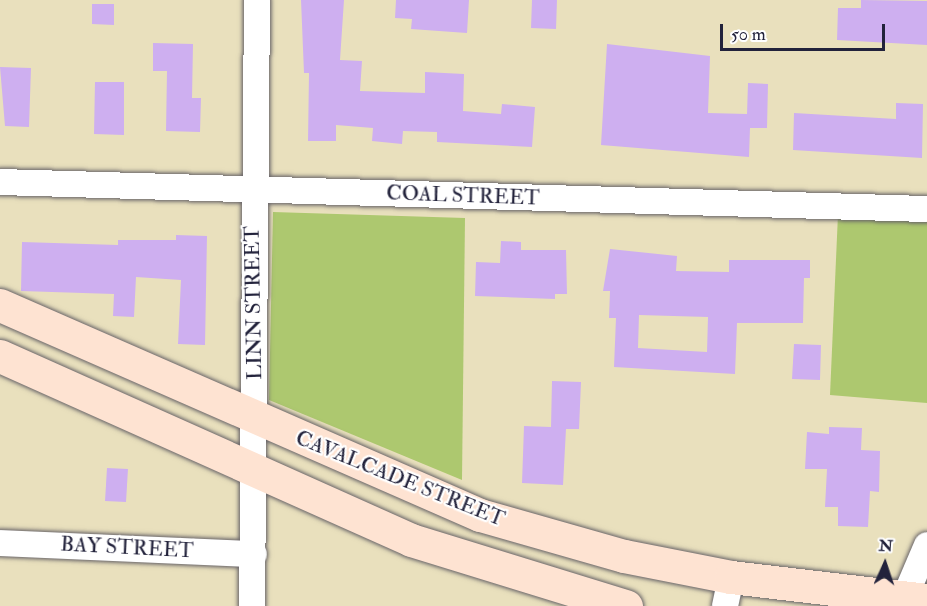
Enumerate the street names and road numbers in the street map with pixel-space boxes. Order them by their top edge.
street label: COAL STREET [386,181,540,211]
street label: LINN STREET [240,226,268,380]
street label: CAVALCADE STREET [292,426,508,532]
street label: BAY STREET [60,532,194,564]

